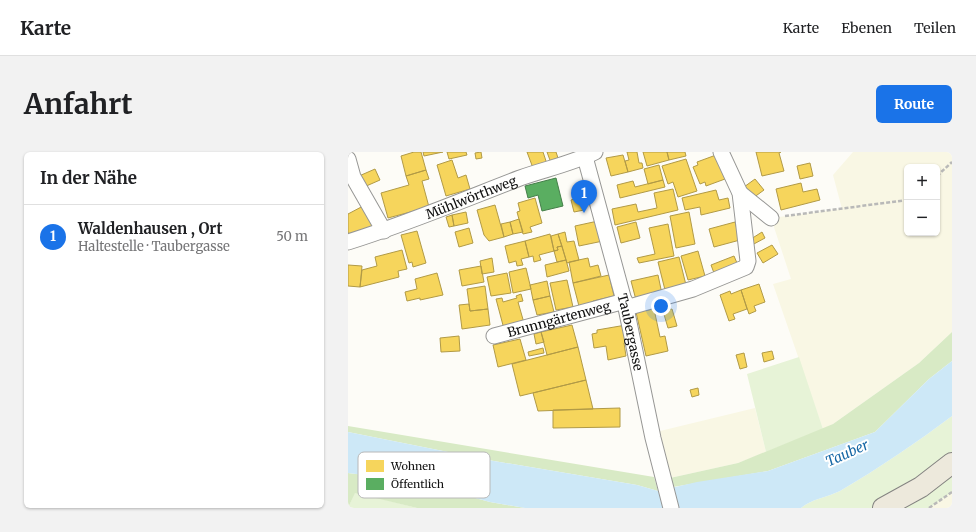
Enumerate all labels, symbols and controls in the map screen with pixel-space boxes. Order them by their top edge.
text: Karte [20,16,71,40]
text: Karte [783,19,819,37]
text: Ebenen [841,19,892,37]
text: Teilen [914,19,956,37]
button: Route [876,85,952,123]
text: Anfahrt [24,86,133,122]
map controls [904,164,940,236]
button: + [904,164,940,200]
text: In der Nähe [40,167,137,189]
street label: Mühlwörthweg [423,172,519,223]
pin: 1 [571,180,597,213]
button: − [904,200,940,236]
text: Waldenhausen , Ort [78,219,222,238]
text: 1 [50,228,56,245]
text: 50 m [276,228,308,245]
text: Haltestelle · Taubergasse [78,238,230,255]
street label: Taubergasse [613,292,647,373]
your location [651,296,671,316]
street label: Brunngärtenweg [505,297,612,341]
water label: Tauber [823,436,871,470]
legend [358,452,490,498]
text: Wohnen [390,459,436,473]
text: Öffentlich [391,477,445,491]

